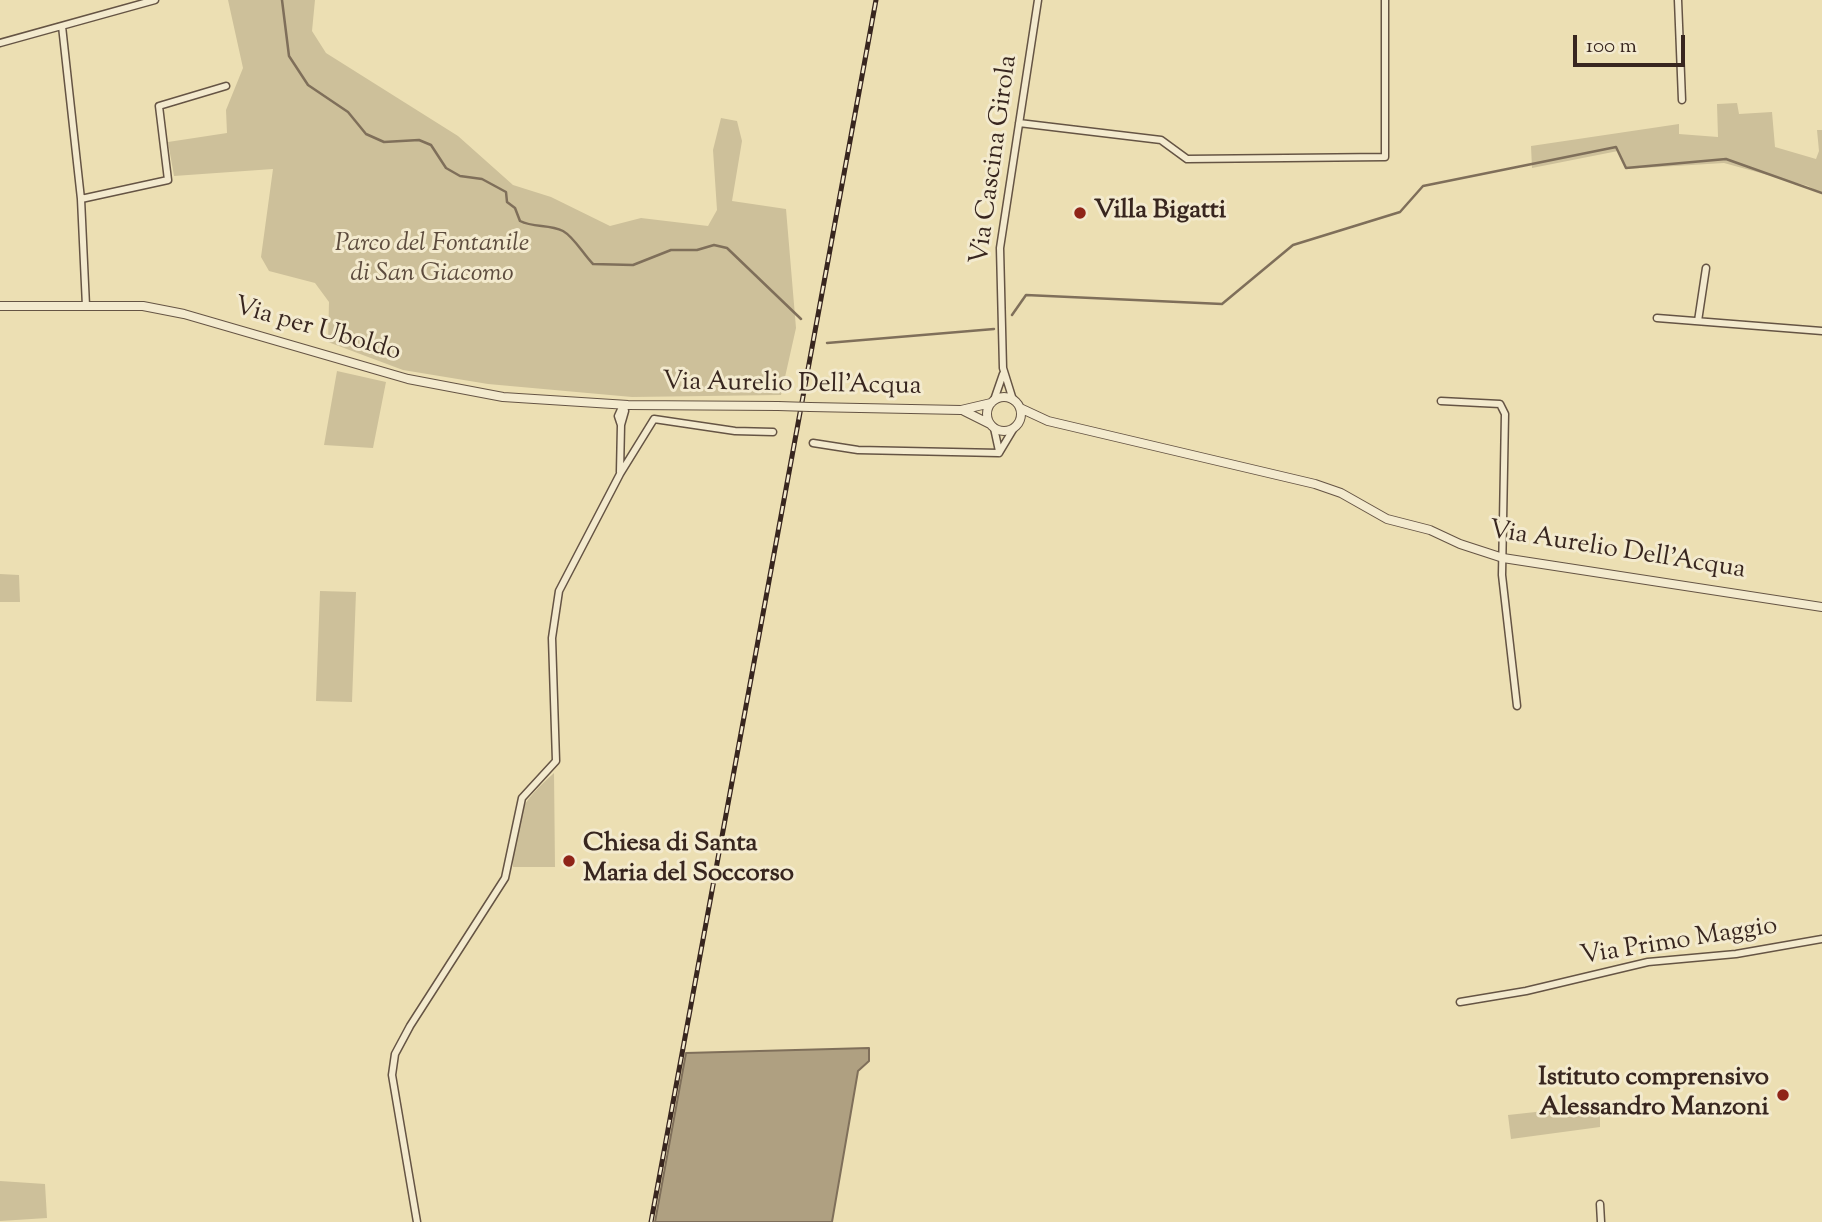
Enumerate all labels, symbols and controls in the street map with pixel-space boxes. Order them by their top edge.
scale bar [1577,21,1689,65]
text: 100 m [1586,32,1637,62]
street label: Via Cascina Girola [966,53,1026,267]
place label: Villa Bigatti [1094,197,1226,229]
marker: Villa Bigatti [1072,205,1088,221]
park label: Parco del Fontanile di San Giacomo [335,230,529,292]
street label: Via per Uboldo [230,292,404,370]
street label: Via Aurelio Dell'Acqua [662,368,922,404]
street label: Via Aurelio Dell'Acqua [1487,516,1747,588]
place label: Chiesa di Santa Maria del Soccorso [583,830,794,892]
marker: Chiesa di Santa Maria del Soccorso [561,853,577,869]
street label: Via Primo Maggio [1578,912,1780,974]
place label: Istituto comprensivo Alessandro Manzoni [1538,1064,1769,1126]
marker: Istituto comprensivo Alessandro Manzoni [1775,1087,1791,1103]

